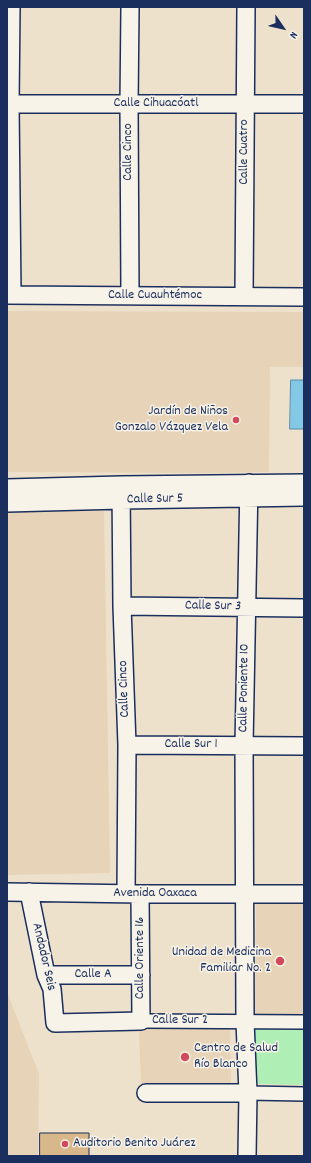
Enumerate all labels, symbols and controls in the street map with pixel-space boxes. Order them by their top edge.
north arrow [263,8,303,48]
text: N [285,28,301,41]
street label: Calle Cihuacóatl [114,96,198,112]
street label: Calle Cuatro [237,119,253,185]
street label: Calle Cinco [121,123,137,181]
street label: Calle Cuauhtémoc [108,288,202,304]
place label: Jardín de Niños Gonzalo Vázquez Vela [115,404,228,436]
marker: Jardín de Niños Gonzalo Vázquez Vela [231,415,241,425]
street label: Calle Sur 5 [127,491,183,509]
street label: Calle Sur 3 [185,598,241,616]
street label: Calle Poniente 10 [236,643,254,733]
street label: Calle Cinco [116,660,134,718]
street label: Calle Sur 1 [164,737,218,753]
street label: Avenida Oaxaca [113,886,197,902]
street label: Calle Oriente 16 [133,917,149,999]
street label: Andador Seis [27,921,59,993]
place label: Unidad de Medicina Familiar No. 2 [172,945,271,978]
marker: Unidad de Medicina Familiar No. 2 [274,955,286,967]
street label: Calle A [74,967,112,983]
street label: Calle Sur 2 [152,1013,208,1029]
place label: Centro de Salud Río Blanco [194,1041,278,1074]
marker: Centro de Salud Río Blanco [179,1051,191,1063]
place label: Auditorio Benito Juárez [73,1136,196,1152]
marker: Auditorio Benito Juárez [60,1139,70,1149]

